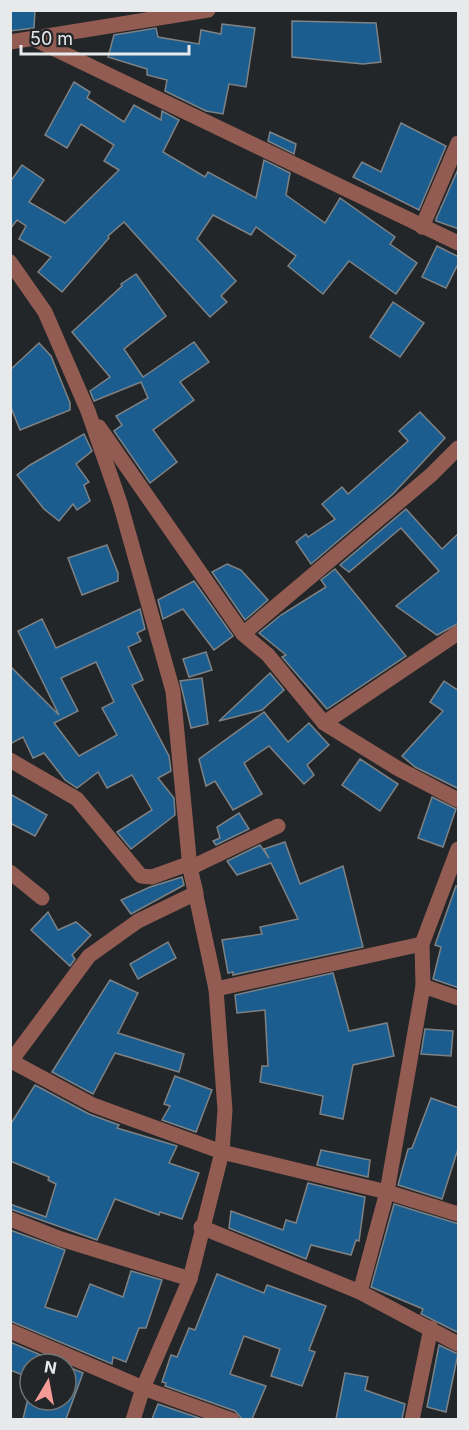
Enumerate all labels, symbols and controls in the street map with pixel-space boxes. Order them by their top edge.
scale bar [21,18,189,56]
text: 50 m [30,28,73,49]
north arrow [18,1352,78,1412]
text: N [43,1356,58,1378]

